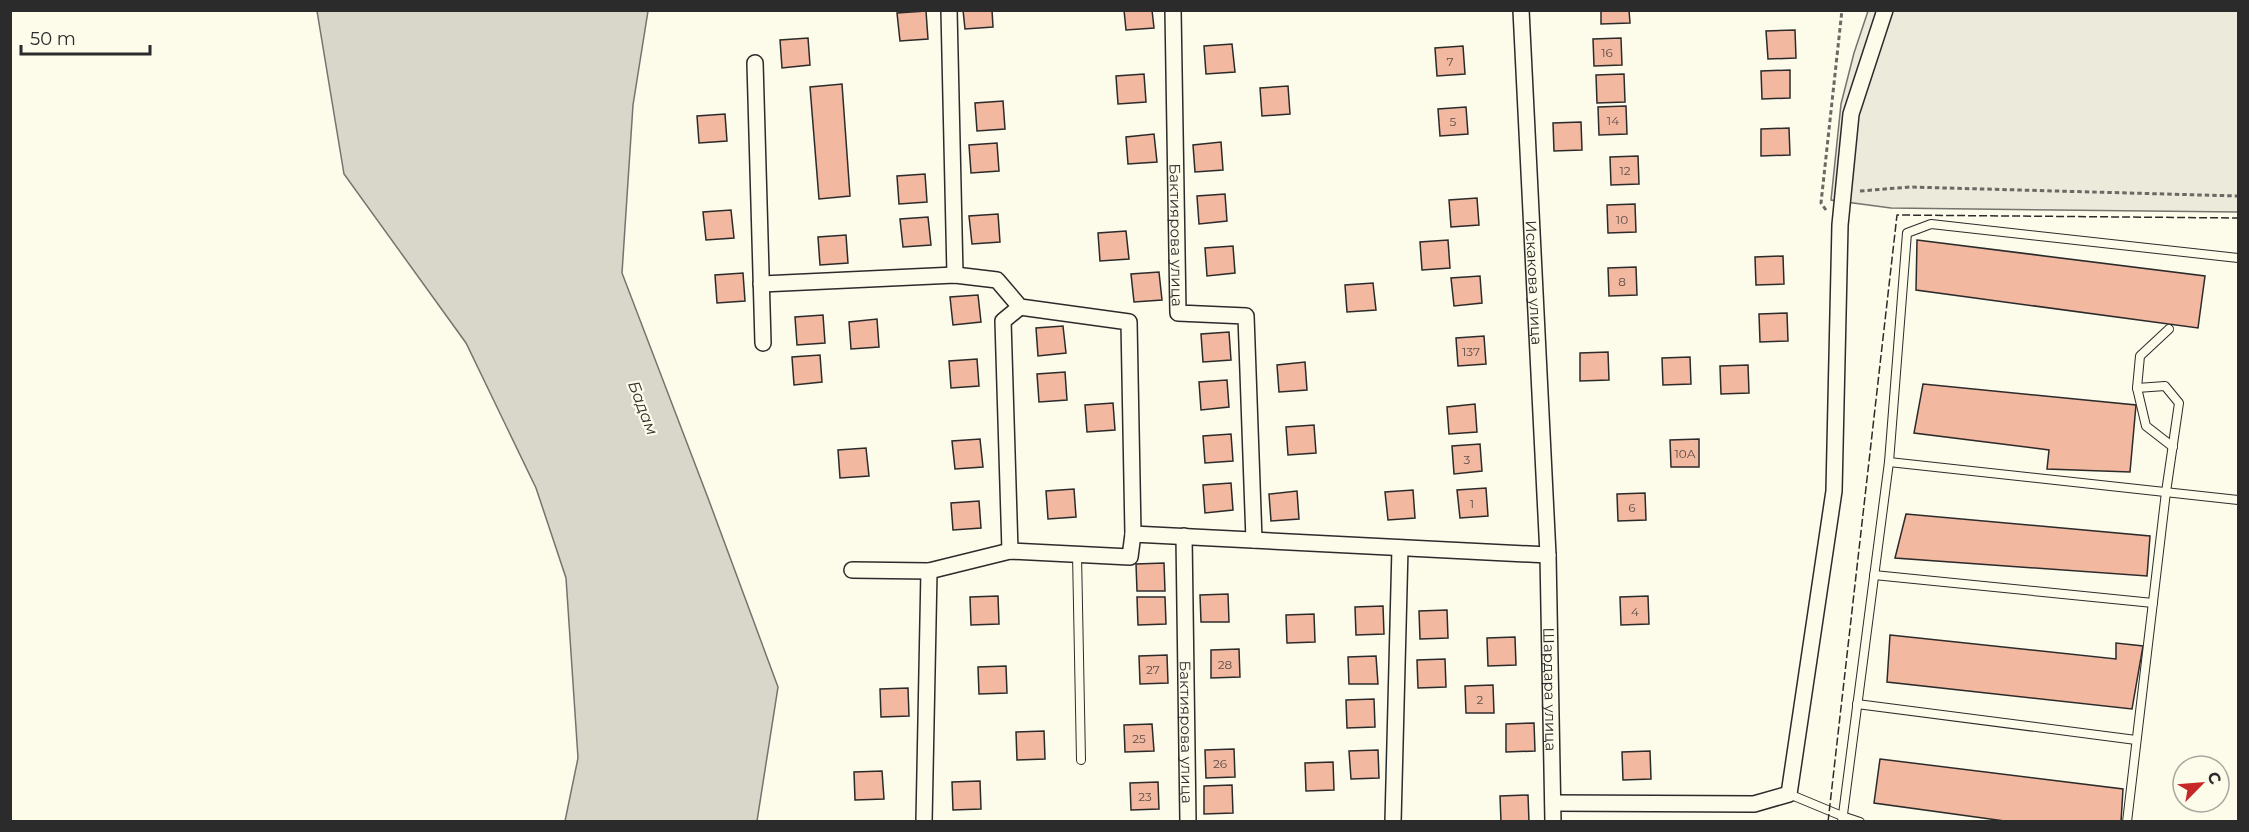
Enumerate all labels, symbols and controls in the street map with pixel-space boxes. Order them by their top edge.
scale bar [21,18,150,56]
text: 50 m [30,28,76,50]
house number: 16 [1601,45,1613,60]
house number: 7 [1446,54,1454,69]
house number: 14 [1607,113,1619,128]
house number: 5 [1450,114,1457,129]
street label: Бактиярова улица [1166,163,1187,307]
house number: 12 [1619,163,1631,178]
house number: 10 [1616,212,1628,227]
street label: Искакова улица [1522,220,1547,345]
house number: 8 [1618,274,1626,289]
house number: 137 [1462,344,1480,359]
water label: Бадам [624,378,662,438]
house number: 10А [1674,446,1696,461]
house number: 3 [1464,452,1471,467]
house number: 1 [1470,496,1474,511]
house number: 6 [1628,500,1636,515]
house number: 4 [1631,604,1639,619]
street label: Шардара улица [1540,627,1561,751]
house number: 28 [1218,657,1233,672]
street label: Бактиярова улица [1176,660,1197,804]
house number: 27 [1146,662,1160,677]
house number: 2 [1477,692,1484,707]
house number: 25 [1132,731,1146,746]
north arrow [2171,754,2231,814]
house number: 26 [1213,756,1227,771]
text: С [2203,769,2225,787]
house number: 23 [1138,789,1152,804]

